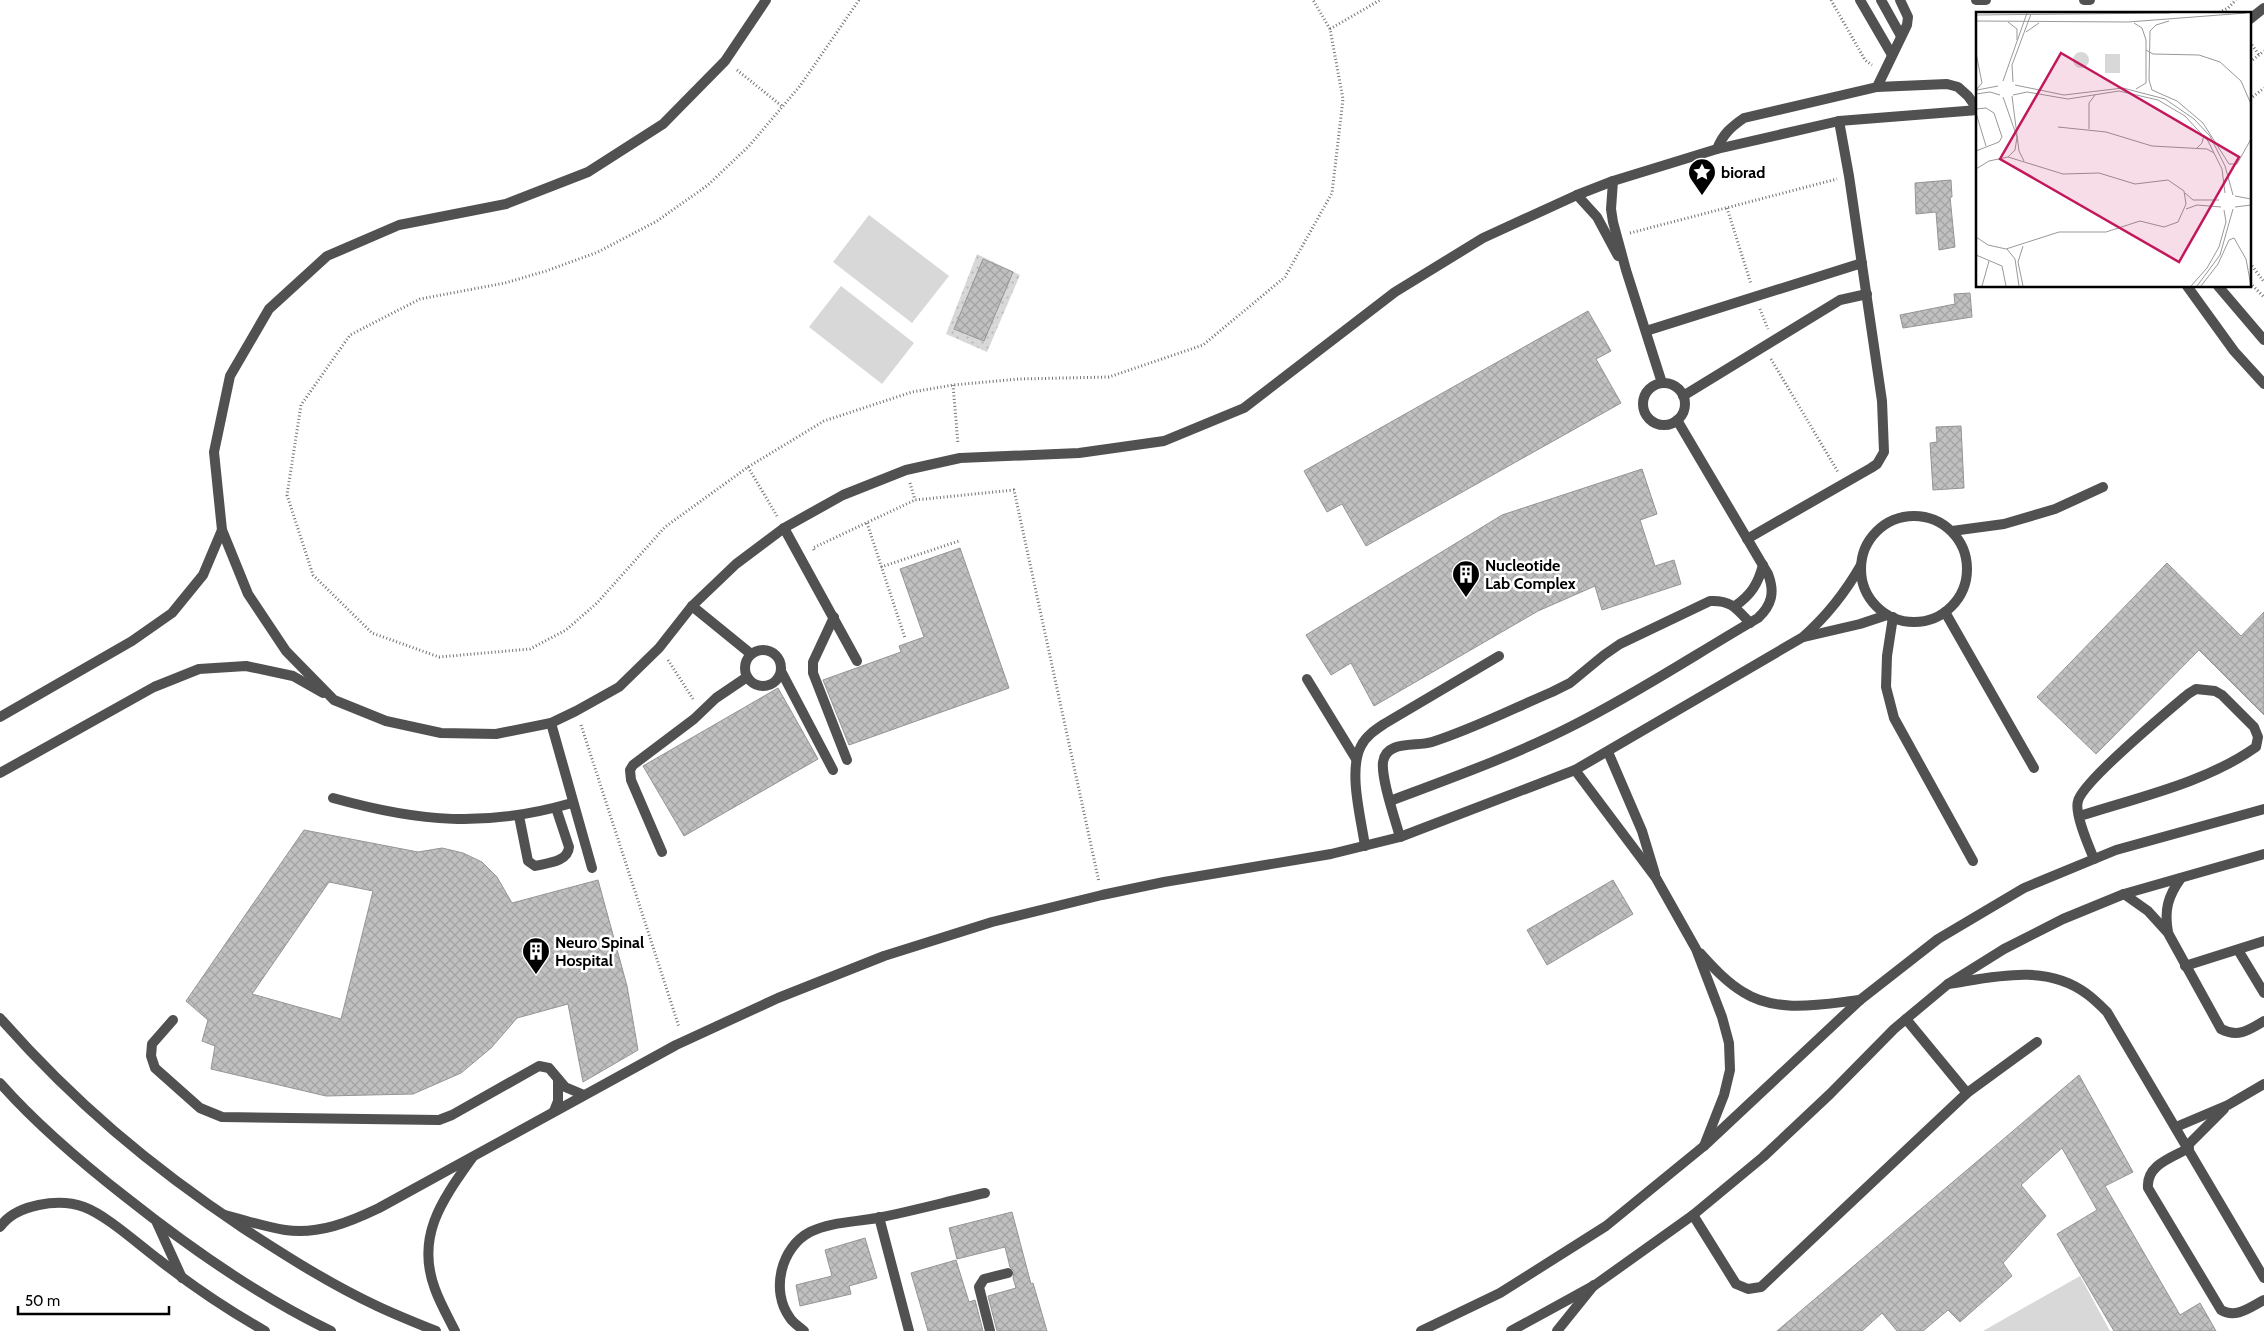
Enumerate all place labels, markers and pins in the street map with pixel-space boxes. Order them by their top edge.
place icon: biorad [1687,157,1717,196]
place label: biorad [1721,163,1765,182]
place label: Nucleotide Lab Complex [1485,556,1576,593]
building icon: Nucleotide Lab Complex [1451,559,1481,598]
place label: Neuro Spinal Hospital [555,933,644,970]
building icon: Neuro Spinal Hospital [521,936,551,975]

